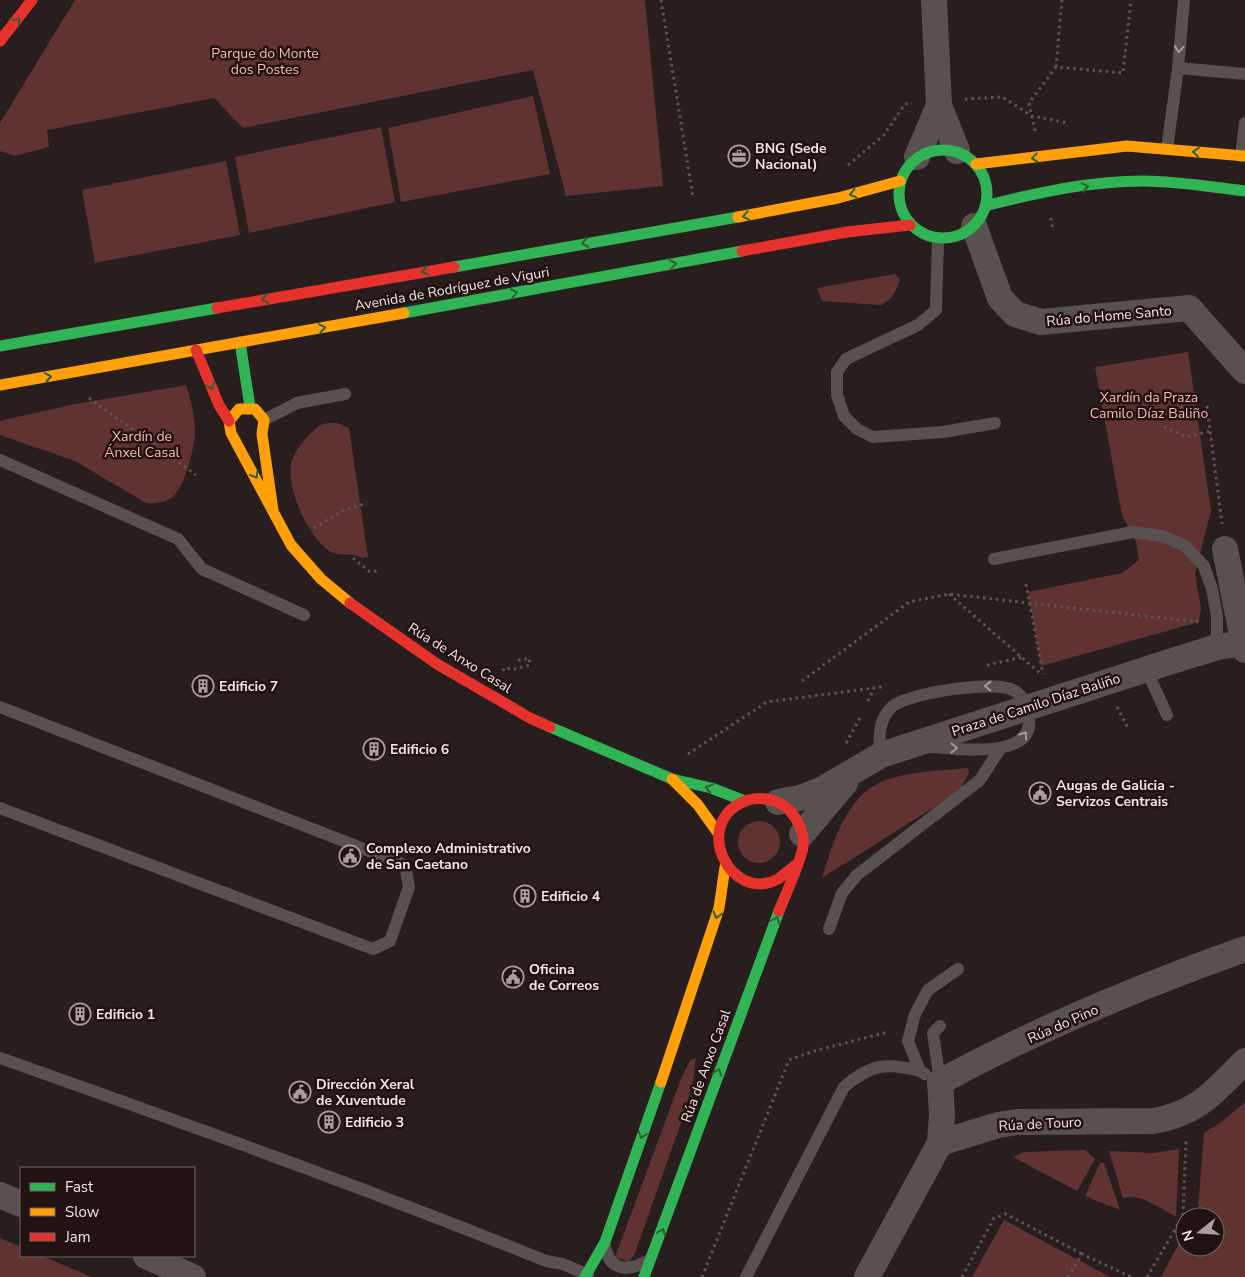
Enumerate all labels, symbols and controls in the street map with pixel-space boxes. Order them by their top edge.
one-way arrow [11,18,19,27]
park label: Parque do Monte dos Postes [211,44,319,79]
one-way arrow [1174,45,1185,53]
place label: BNG (Sede Nacional) [755,139,827,174]
office icon: BNG (Sede Nacional) [727,144,751,168]
one-way arrow [1192,146,1200,157]
one-way arrow [1031,152,1039,163]
one-way arrow [1081,182,1089,193]
one-way arrow [849,188,858,199]
one-way arrow [741,210,750,220]
one-way arrow [581,237,589,248]
one-way arrow [669,259,678,269]
street label: Avenida de Rodríguez de Viguri [353,263,551,315]
one-way arrow [421,265,430,275]
one-way arrow [509,288,518,298]
one-way arrow [261,293,270,303]
street label: Rúa do Home Santo [1045,301,1173,331]
one-way arrow [318,324,327,334]
one-way arrow [44,372,52,382]
one-way arrow [205,381,216,390]
park label: Xardín da Praza Camilo Díaz Baliño [1090,388,1208,423]
park label: Xardín de Ánxel Casal [104,427,181,462]
one-way arrow [248,469,258,478]
street label: Rúa de Anxo Casal [404,618,516,698]
street label: Praza de Camilo Díaz Baliño [949,669,1123,741]
building icon: Edificio 7 [191,674,215,698]
place label: Edificio 7 [219,677,278,696]
one-way arrow [983,681,991,691]
one-way arrow [1018,731,1027,741]
building icon: Edificio 6 [362,737,386,761]
place label: Edificio 6 [390,740,449,759]
one-way arrow [950,742,958,753]
place label: Augas de Galicia - Servizos Centrais [1056,776,1175,811]
public building icon: Augas de Galicia - Servizos Centrais [1028,781,1052,805]
one-way arrow [705,784,713,794]
place label: Complexo Administrativo de San Caetano [366,839,531,874]
public building icon: Complexo Administrativo de San Caetano [338,844,362,868]
building icon: Edificio 4 [513,884,537,908]
place label: Edificio 4 [541,887,601,906]
one-way arrow [713,910,723,919]
one-way arrow [770,916,780,925]
place label: Oficina de Correos [529,960,599,995]
public building icon: Oficina de Correos [501,965,525,989]
street label: Rúa do Pino [1025,1000,1102,1048]
building icon: Edificio 1 [68,1002,92,1026]
place label: Edificio 1 [96,1005,155,1024]
street label: Rúa de Anxo Casal [677,1006,736,1125]
one-way arrow [712,1068,722,1077]
place label: Dirección Xeral de Xuventude [316,1075,415,1110]
public building icon: Dirección Xeral de Xuventude [288,1080,312,1104]
building icon: Edificio 3 [317,1110,341,1134]
street label: Rúa de Touro [998,1112,1082,1136]
place label: Edificio 3 [345,1113,404,1132]
one-way arrow [638,1130,648,1139]
legend [20,1167,195,1257]
text: Fast [65,1177,94,1197]
text: Slow [65,1202,100,1222]
north arrow [1175,1207,1225,1257]
text: Jam [64,1227,91,1247]
one-way arrow [656,1228,666,1236]
text: N [1177,1228,1199,1243]

